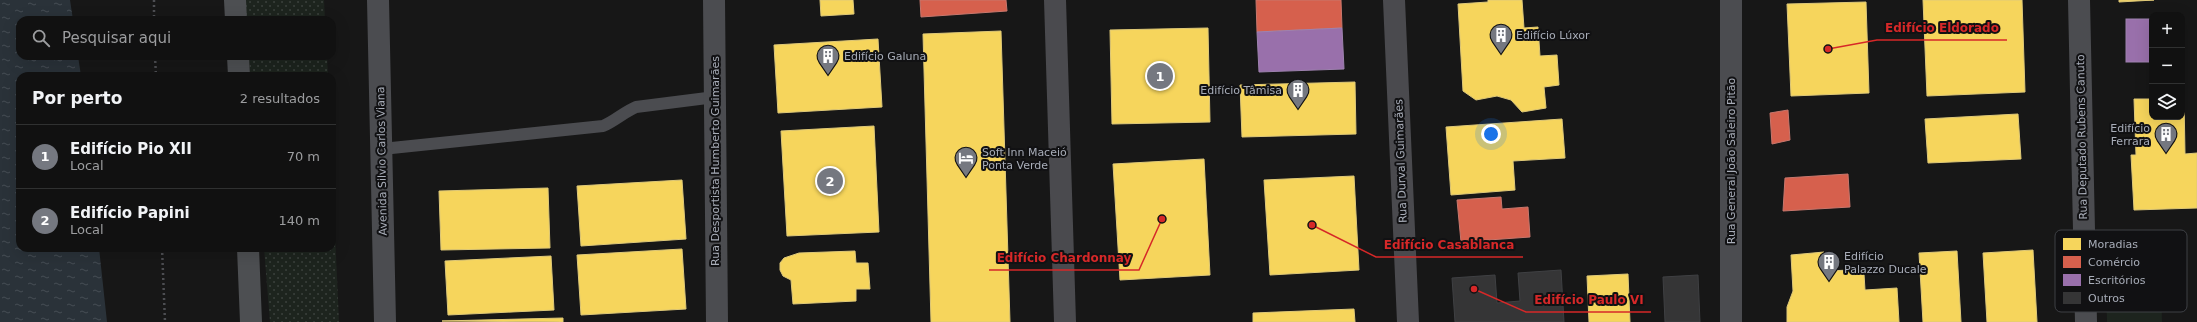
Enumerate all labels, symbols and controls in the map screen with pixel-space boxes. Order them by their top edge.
map controls [2149,12,2185,120]
button: + [2149,12,2185,48]
search box [16,16,336,60]
callout: Edifício Eldorado [1877,16,2007,40]
text: Edifício Eldorado [1885,21,1999,35]
building icon: Edifício Lúxor [1488,22,1514,55]
icon: search [30,27,52,49]
text: Pesquisar aqui [62,29,171,47]
place label: Edifício Lúxor [1516,29,1590,42]
building icon: Edifício Galuna [815,43,841,76]
button: − [2149,48,2185,84]
place label: Edifício Galuna [844,50,926,63]
street label: Rua Deputado Rubens Canuto [2074,54,2090,220]
street label: Rua Desportista Humberto Guimarães [709,56,722,266]
pin: 1 [1147,61,1173,91]
building icon: Edifício Tâmisa [1285,77,1311,110]
street label: Rua General João Saleiro Pitão [1725,77,1738,244]
place label: Edifício Tâmisa [1200,84,1282,97]
button: layers [2149,84,2185,120]
street label: Avenida Silvio Carlos Viana [374,86,390,236]
text: Por perto [32,88,122,108]
text: 2 resultados [240,91,320,106]
street label: Rua Durval Guimarães [1392,99,1410,223]
building icon: Edifício Ferrara [2153,121,2179,154]
place label: Edifício Ferrara [2110,122,2150,148]
your location [1481,124,1501,144]
text: Edifício Pio XII [70,140,192,158]
hotel icon: Soft Inn Maceió Ponta Verde [953,145,979,178]
place label: Soft Inn Maceió Ponta Verde [982,146,1067,172]
text: 1 [40,149,50,164]
text: 70 m [287,149,320,164]
text: Local [70,158,104,173]
pin: 2 [817,166,843,196]
text: Edifício Papini [70,204,190,222]
text: 2 [40,213,50,228]
text: 140 m [278,213,320,228]
text: Local [70,222,104,237]
legend [2055,230,2187,312]
callout: Edifício Casablanca [1376,233,1523,257]
text: Edifício Casablanca [1384,238,1514,252]
text: Moradias [2088,238,2138,251]
callout: Edifício Chardonnay [989,246,1139,270]
building icon: Edifício Palazzo Ducale [1816,249,1842,282]
place label: Edifício Palazzo Ducale [1844,250,1927,276]
text: Edifício Chardonnay [997,251,1132,265]
text: Comércio [2088,256,2140,269]
text: Escritórios [2088,274,2146,287]
callout: Edifício Paulo VI [1526,288,1651,312]
text: Outros [2088,292,2125,305]
text: Edifício Paulo VI [1534,293,1644,307]

